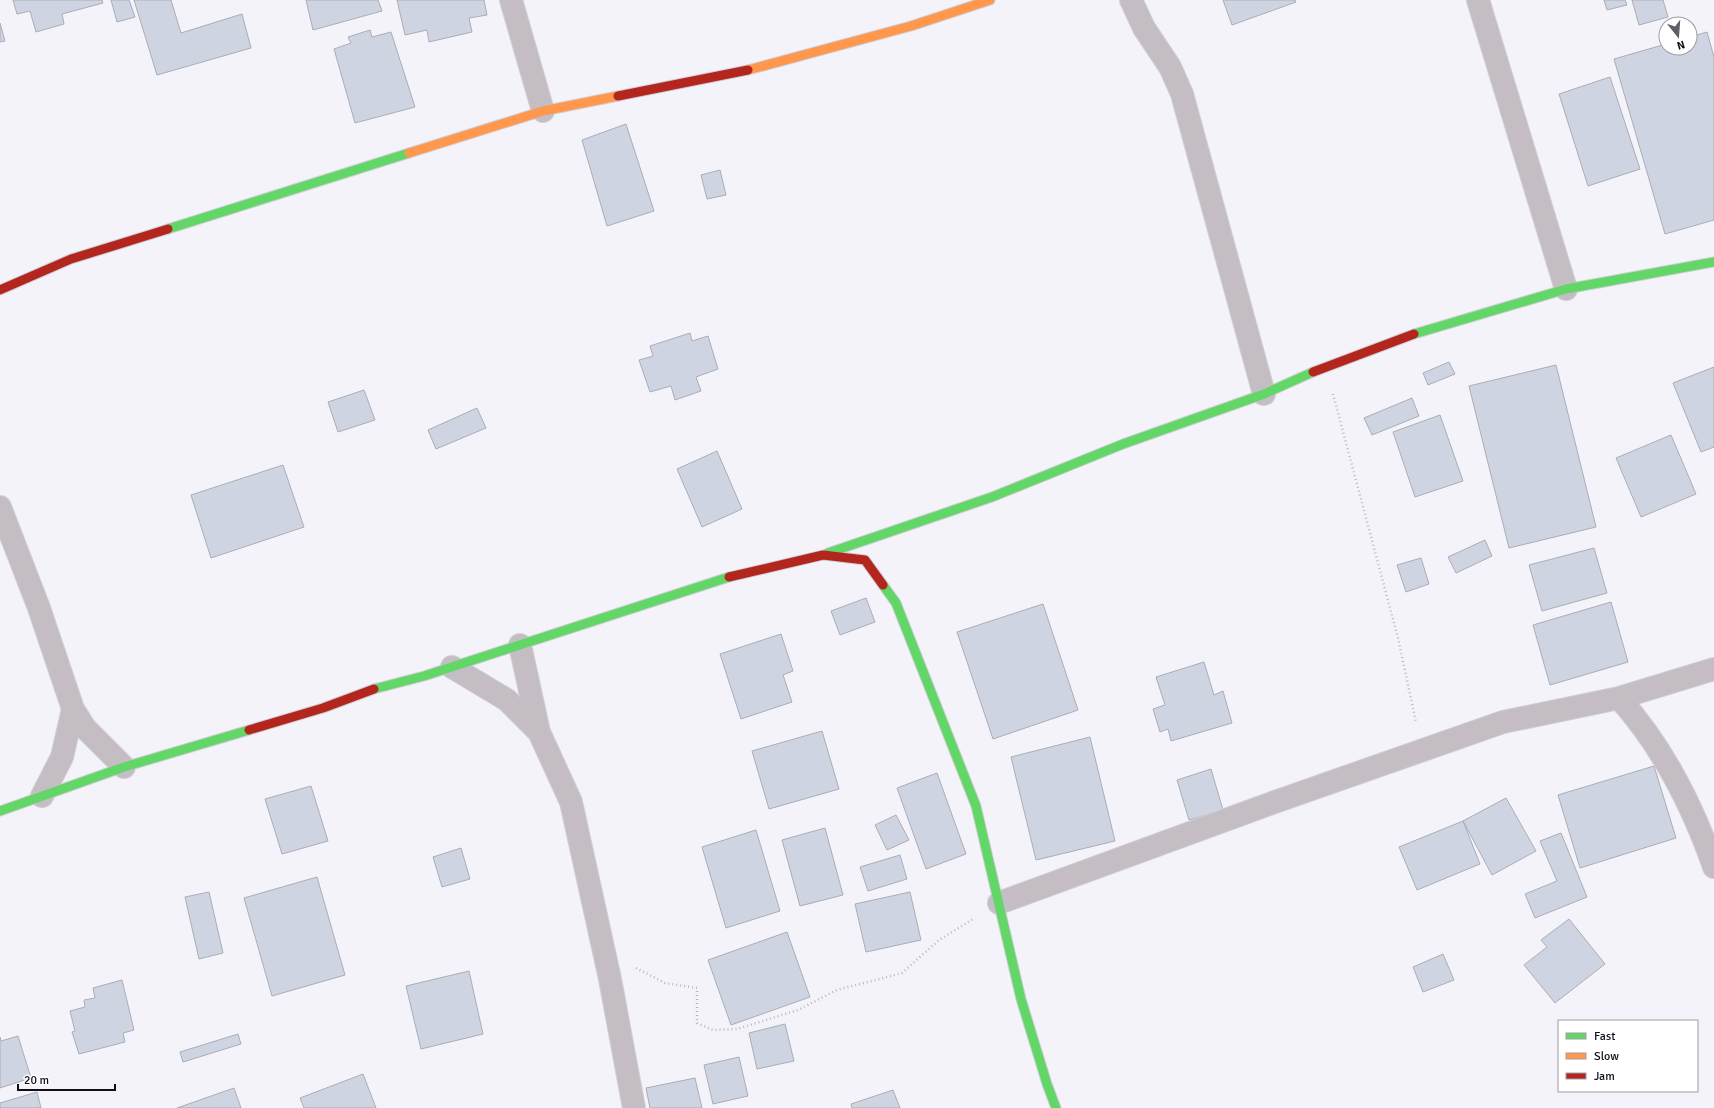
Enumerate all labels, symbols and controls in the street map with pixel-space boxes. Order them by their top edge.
north arrow [1658,16,1698,56]
text: N [1675,38,1686,52]
legend [1558,1020,1698,1092]
text: Fast [1594,1029,1615,1044]
text: Slow [1594,1049,1619,1064]
scale bar [18,1066,115,1092]
text: Jam [1594,1069,1615,1084]
text: 20 m [24,1073,49,1088]

